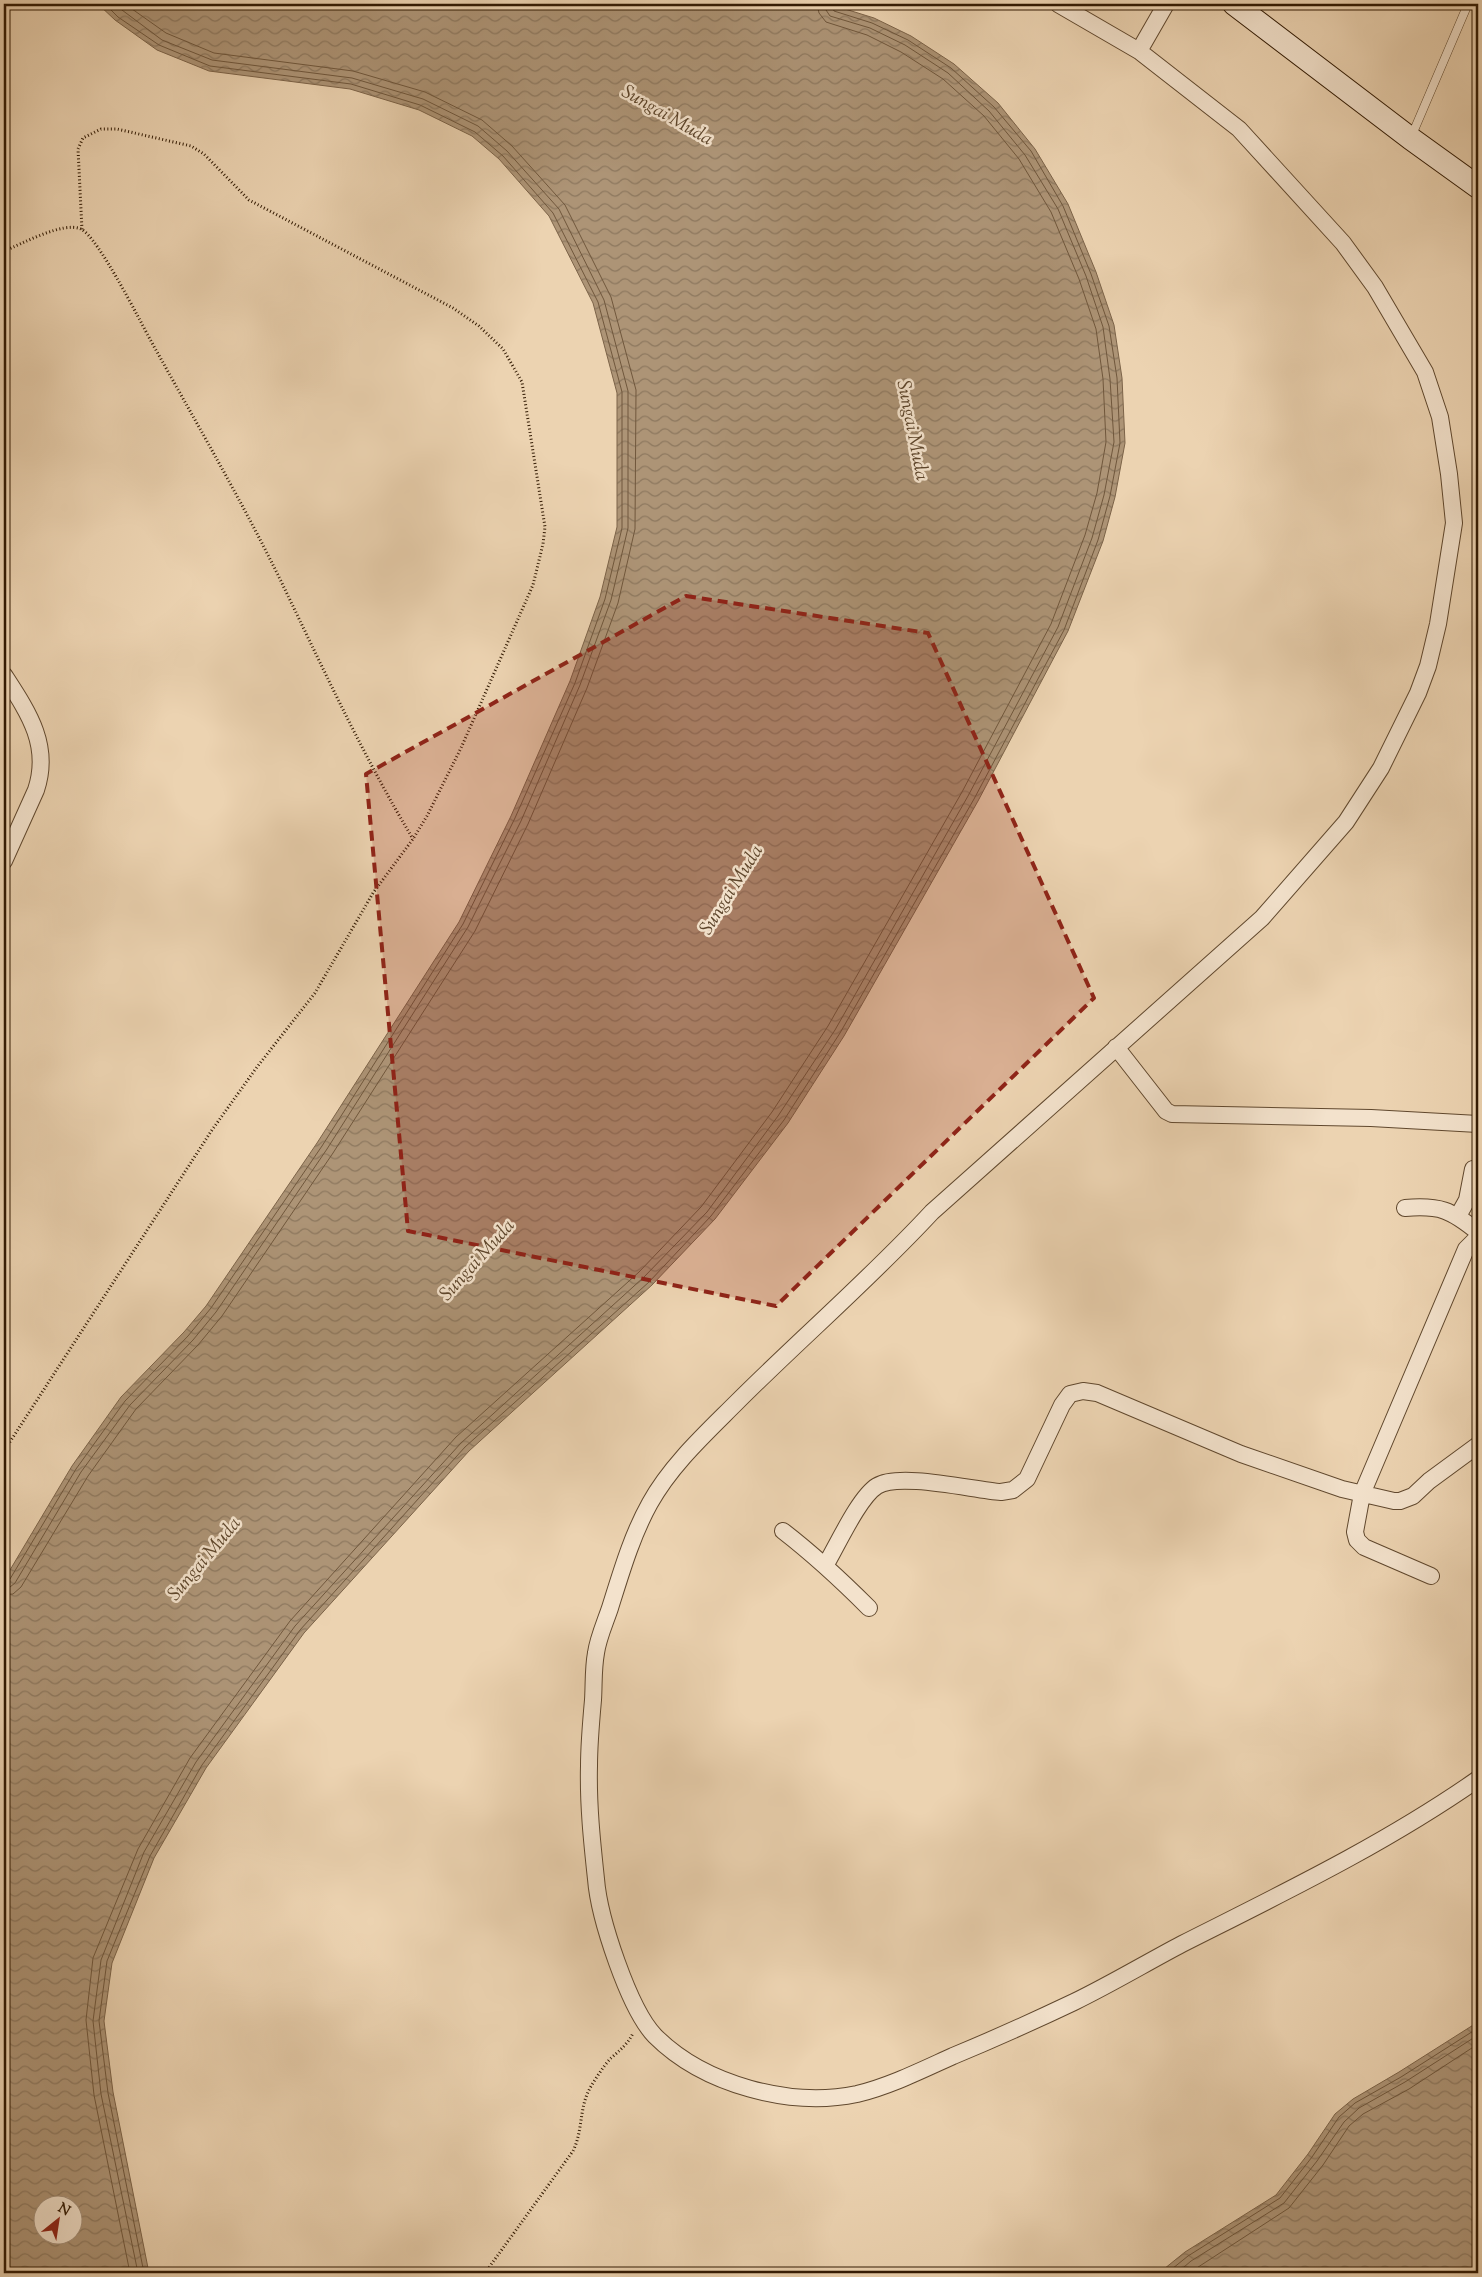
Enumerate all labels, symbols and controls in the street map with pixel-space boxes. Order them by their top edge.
water label: Sungai Muda [616,79,718,153]
water label: Sungai Muda [889,378,935,483]
water label: Sungai Muda [694,840,771,941]
water label: Sungai Muda [434,1214,522,1307]
water label: Sungai Muda [162,1512,248,1607]
north arrow [32,2194,82,2244]
text: N [54,2199,73,2222]

